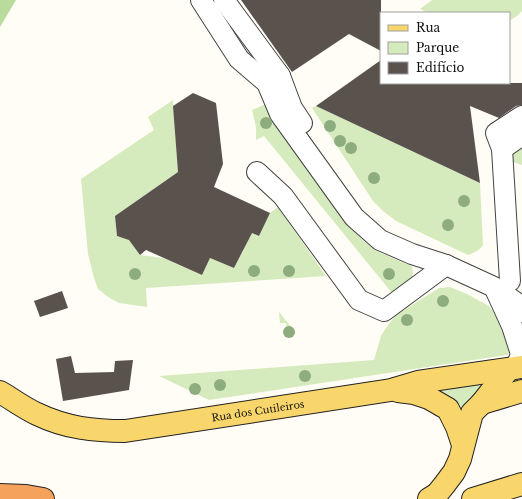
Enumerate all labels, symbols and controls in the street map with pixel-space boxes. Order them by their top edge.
legend [380,12,510,84]
text: Rua [416,20,440,35]
text: Parque [416,40,459,55]
text: Edifício [416,60,464,75]
street label: Rua dos Cutileiros [211,397,306,424]

